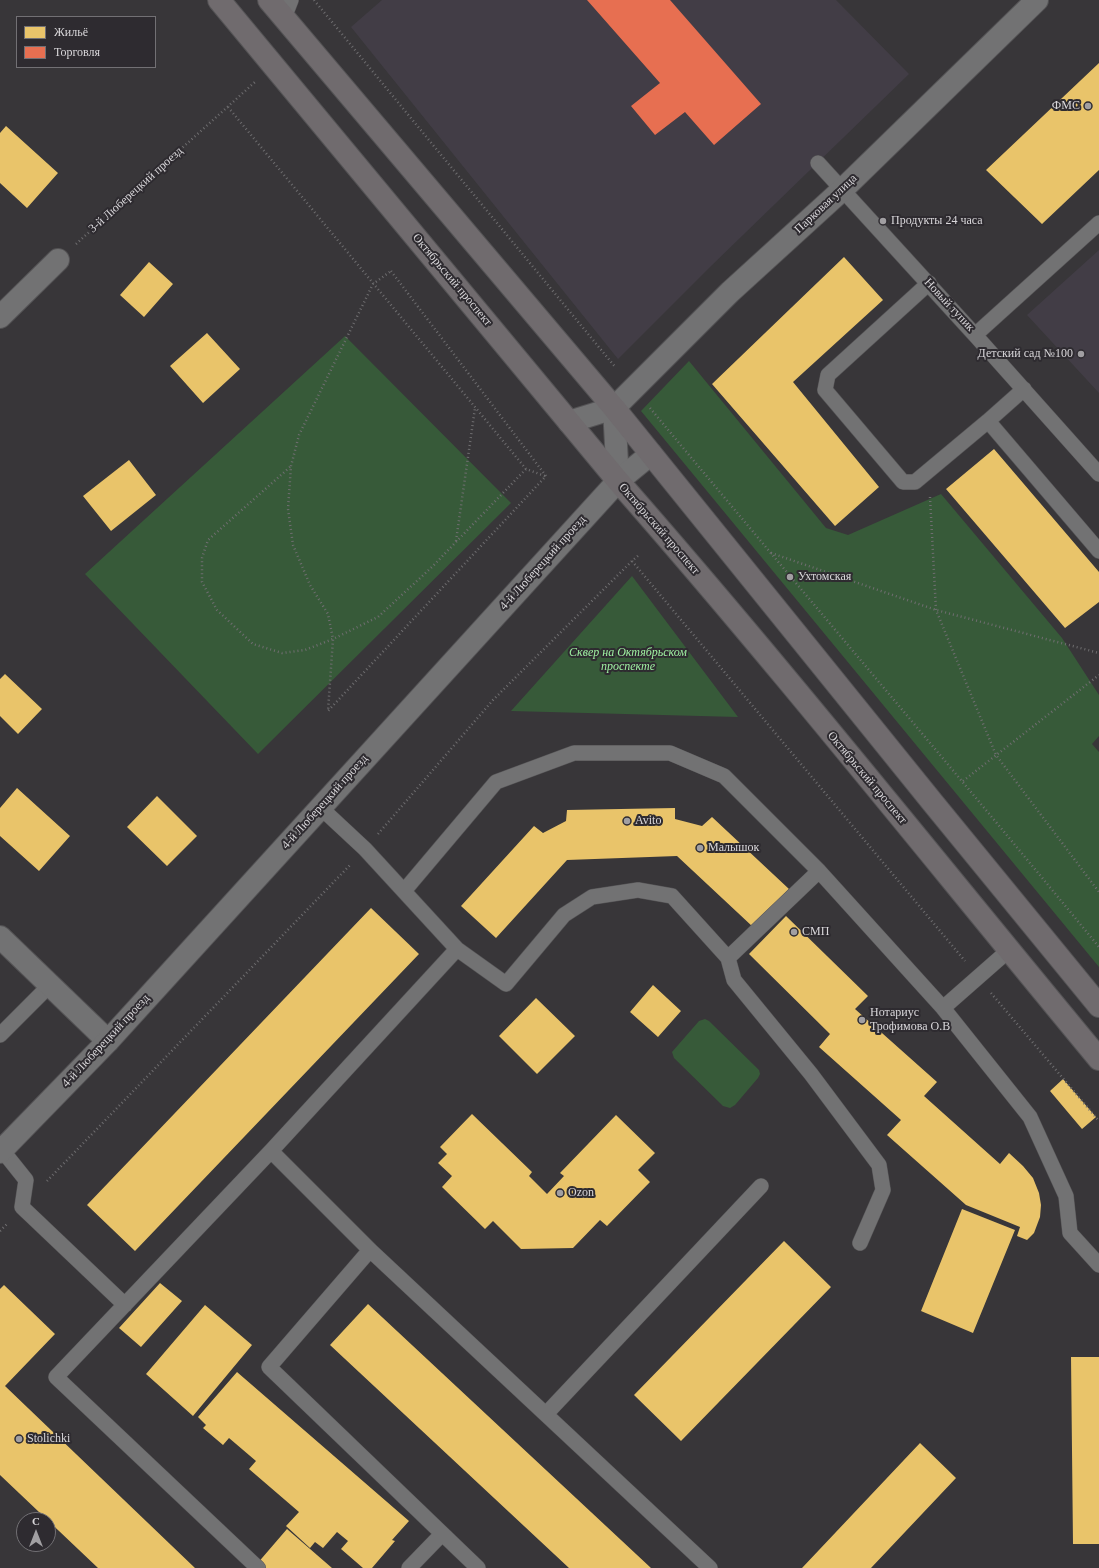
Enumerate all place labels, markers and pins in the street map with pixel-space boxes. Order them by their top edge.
place label: ФМС [1052,99,1080,113]
marker: ФМС [1083,101,1093,111]
place label: Продукты 24 часа [891,214,983,228]
marker: Продукты 24 часа [878,216,888,226]
place label: Детский сад №100 [978,347,1073,361]
marker: Детский сад №100 [1076,349,1086,359]
place label: Ухтомская [798,570,851,584]
marker: Ухтомская [785,572,795,582]
place label: Avito [635,814,661,828]
marker: Avito [622,816,632,826]
place label: Малышок [708,841,759,855]
marker: Малышок [695,843,705,853]
place label: СМП [802,925,829,939]
marker: СМП [789,927,799,937]
place label: Нотариус Трофимова О.В [870,1006,950,1034]
marker: Нотариус Трофимова О.В [857,1015,867,1025]
place label: Ozon [568,1186,594,1200]
marker: Ozon [555,1188,565,1198]
place label: Stolichki [27,1432,70,1446]
marker: Stolichki [14,1434,24,1444]

